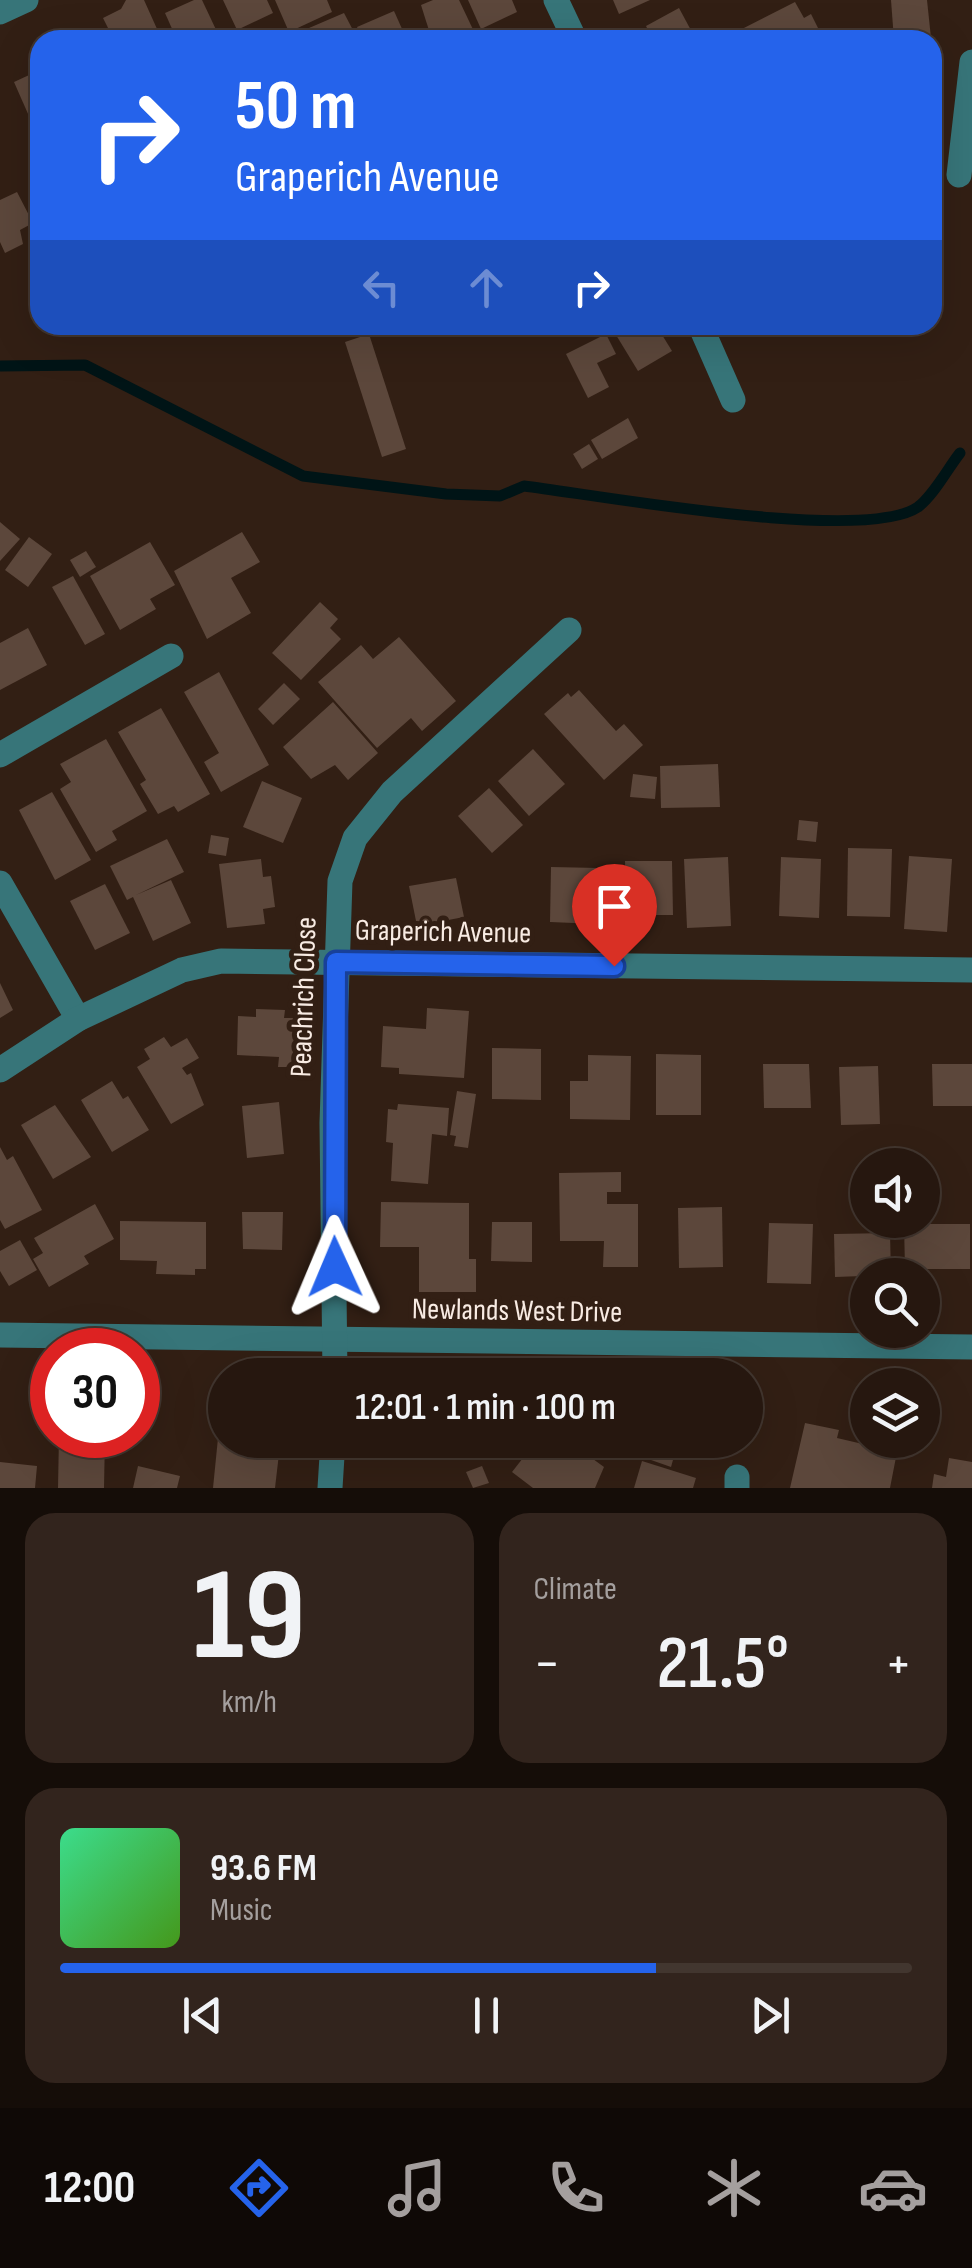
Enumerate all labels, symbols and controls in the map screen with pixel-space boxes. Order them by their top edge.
text: 50 m [235,65,356,149]
icon: right [70,70,200,200]
text: Graperich Avenue [235,150,500,205]
icon: left [354,260,409,315]
icon: ahead [459,260,514,315]
icon: right [564,260,619,315]
pin [572,864,657,967]
icon: arrive [587,879,642,934]
street label: Graperich Avenue [355,912,531,952]
street label: Peachrich Close [283,916,325,1078]
map controls [850,1148,940,1458]
button: sound [850,1148,940,1238]
position arrow [283,1215,387,1319]
button: search [850,1258,940,1348]
street label: Newlands West Drive [412,1291,622,1331]
speed limit sign: 30 [30,1328,160,1458]
button: layers [850,1368,940,1458]
text: 12:01 · 1 min · 100 m [355,1385,616,1430]
text: 19 [193,1540,306,1696]
text: Climate [534,1570,617,1609]
text: 21.5° [656,1619,789,1710]
text: − [534,1631,560,1698]
text: + [885,1631,912,1698]
text: km/h [222,1683,277,1722]
text: 93.6 FM [210,1846,317,1891]
text: Music [210,1891,273,1930]
icon: previous [175,1988,230,2043]
icon: pause [459,1988,514,2043]
icon: next [743,1988,798,2043]
icon: directions [224,2153,294,2223]
icon: music [382,2153,452,2223]
icon: phone [541,2153,611,2223]
icon: climate [699,2153,769,2223]
icon: car [858,2153,928,2223]
text: 12:00 [44,2161,135,2216]

